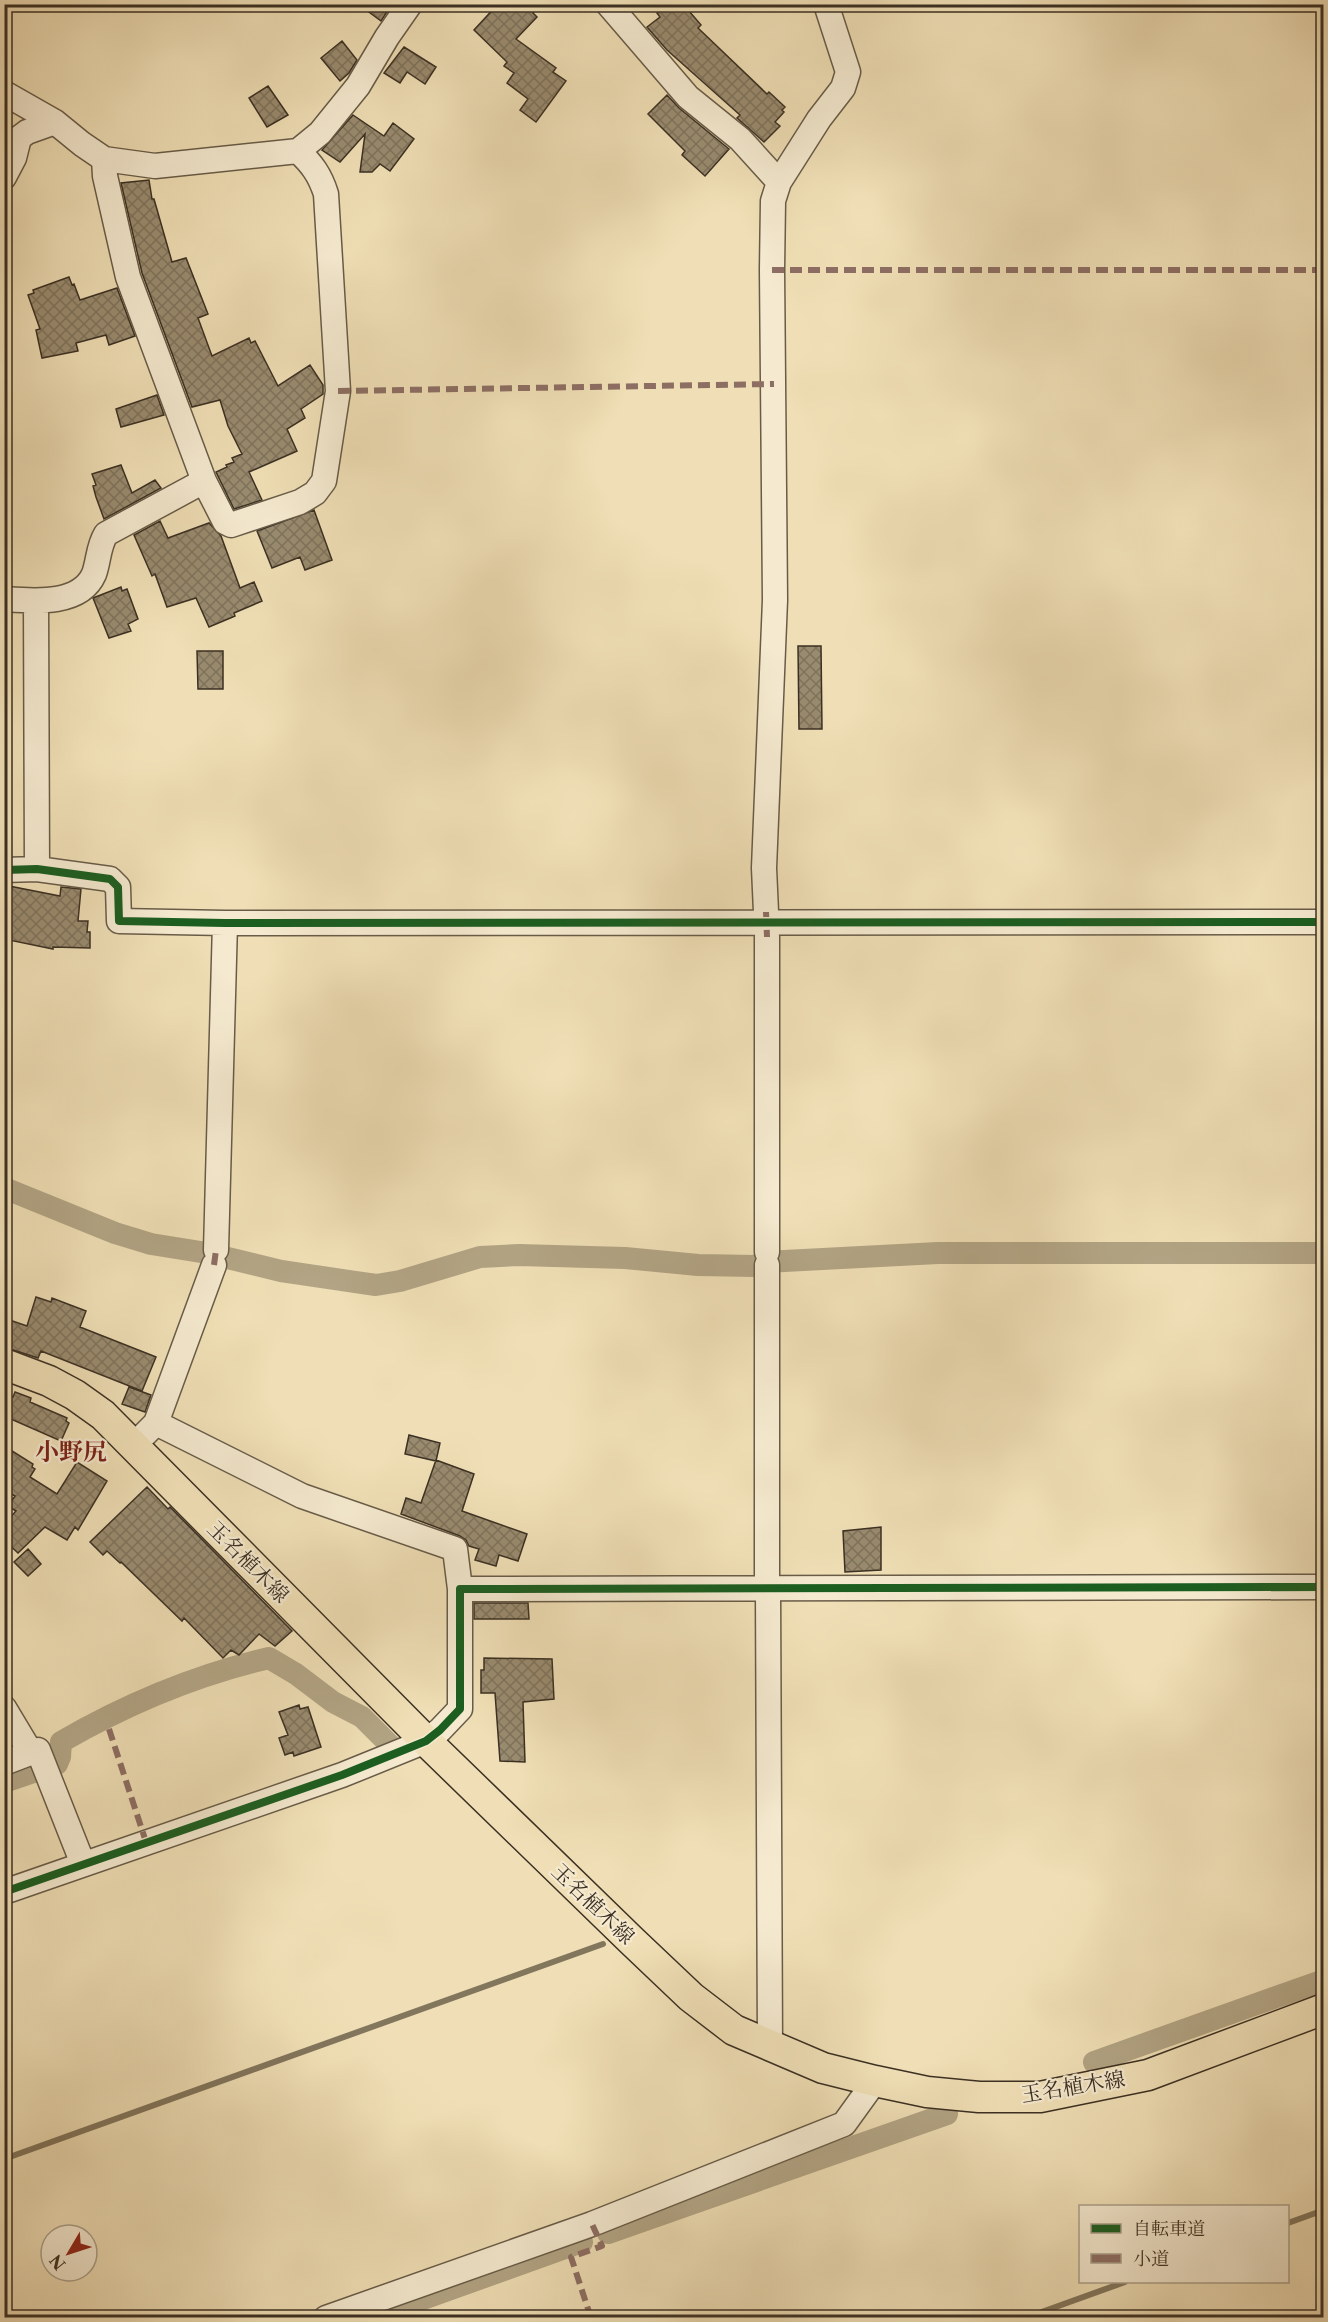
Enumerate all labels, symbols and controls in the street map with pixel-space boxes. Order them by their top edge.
district label: 小野尻 [35,1437,107,1466]
street label: 玉名植木線 [202,1516,294,1608]
street label: 玉名植木線 [547,1858,640,1949]
street label: 玉名植木線 [1019,2066,1127,2107]
legend [1079,2205,1289,2283]
text: 自転車道 [1133,2218,1205,2240]
north arrow [39,2223,99,2283]
text: 小道 [1133,2248,1169,2270]
text: N [45,2251,69,2274]

